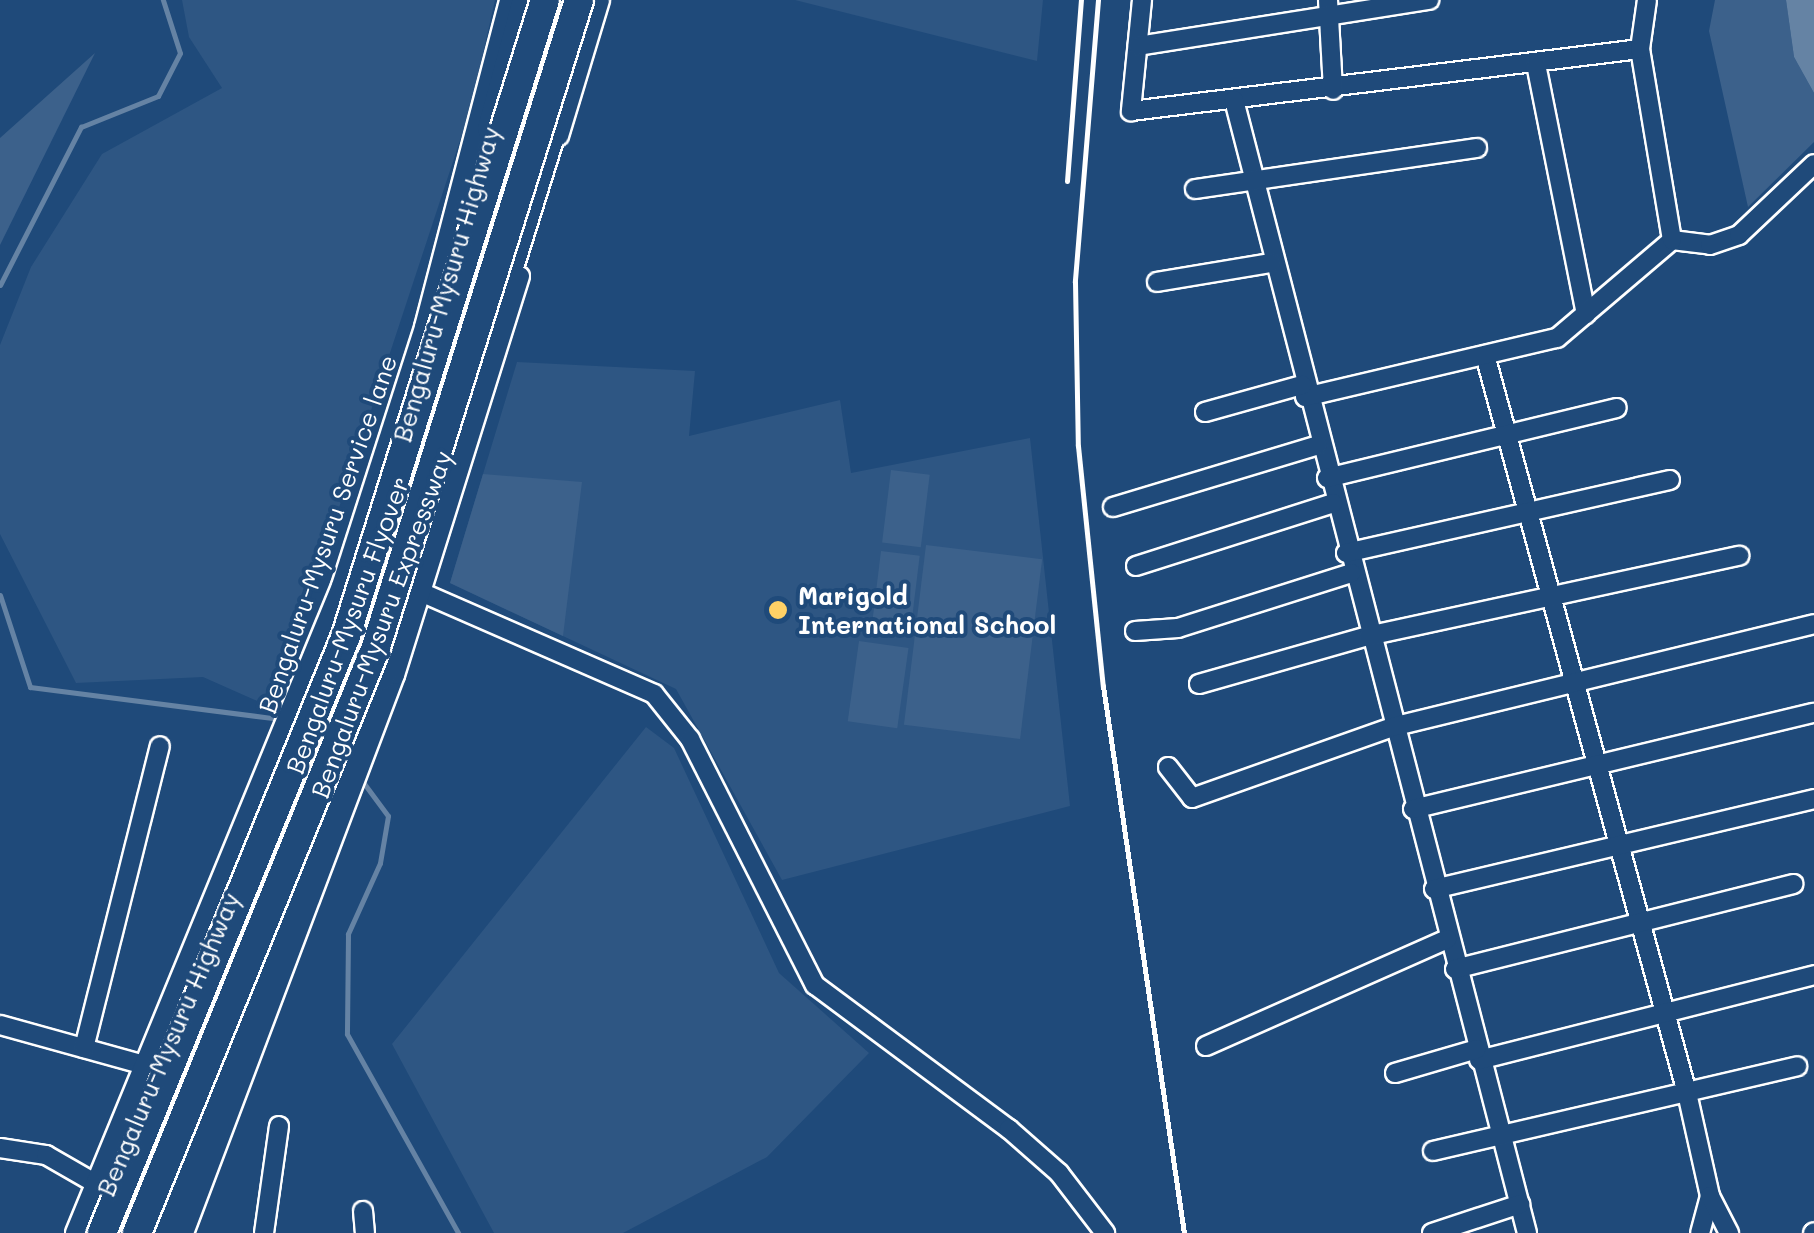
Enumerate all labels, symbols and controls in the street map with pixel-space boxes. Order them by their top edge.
street label: Bengaluru-Mysuru Highway [387,123,505,445]
street label: Bengaluru-Mysuru Service lane [251,351,403,717]
street label: Bengaluru-Mysuru Expressway [304,446,458,802]
street label: Bengaluru-Mysuru Flyover [279,472,415,778]
place label: Marigold International School [798,581,1056,640]
marker: Marigold International School [767,599,789,621]
street label: Bengaluru-Mysuru Highway [90,888,246,1200]

